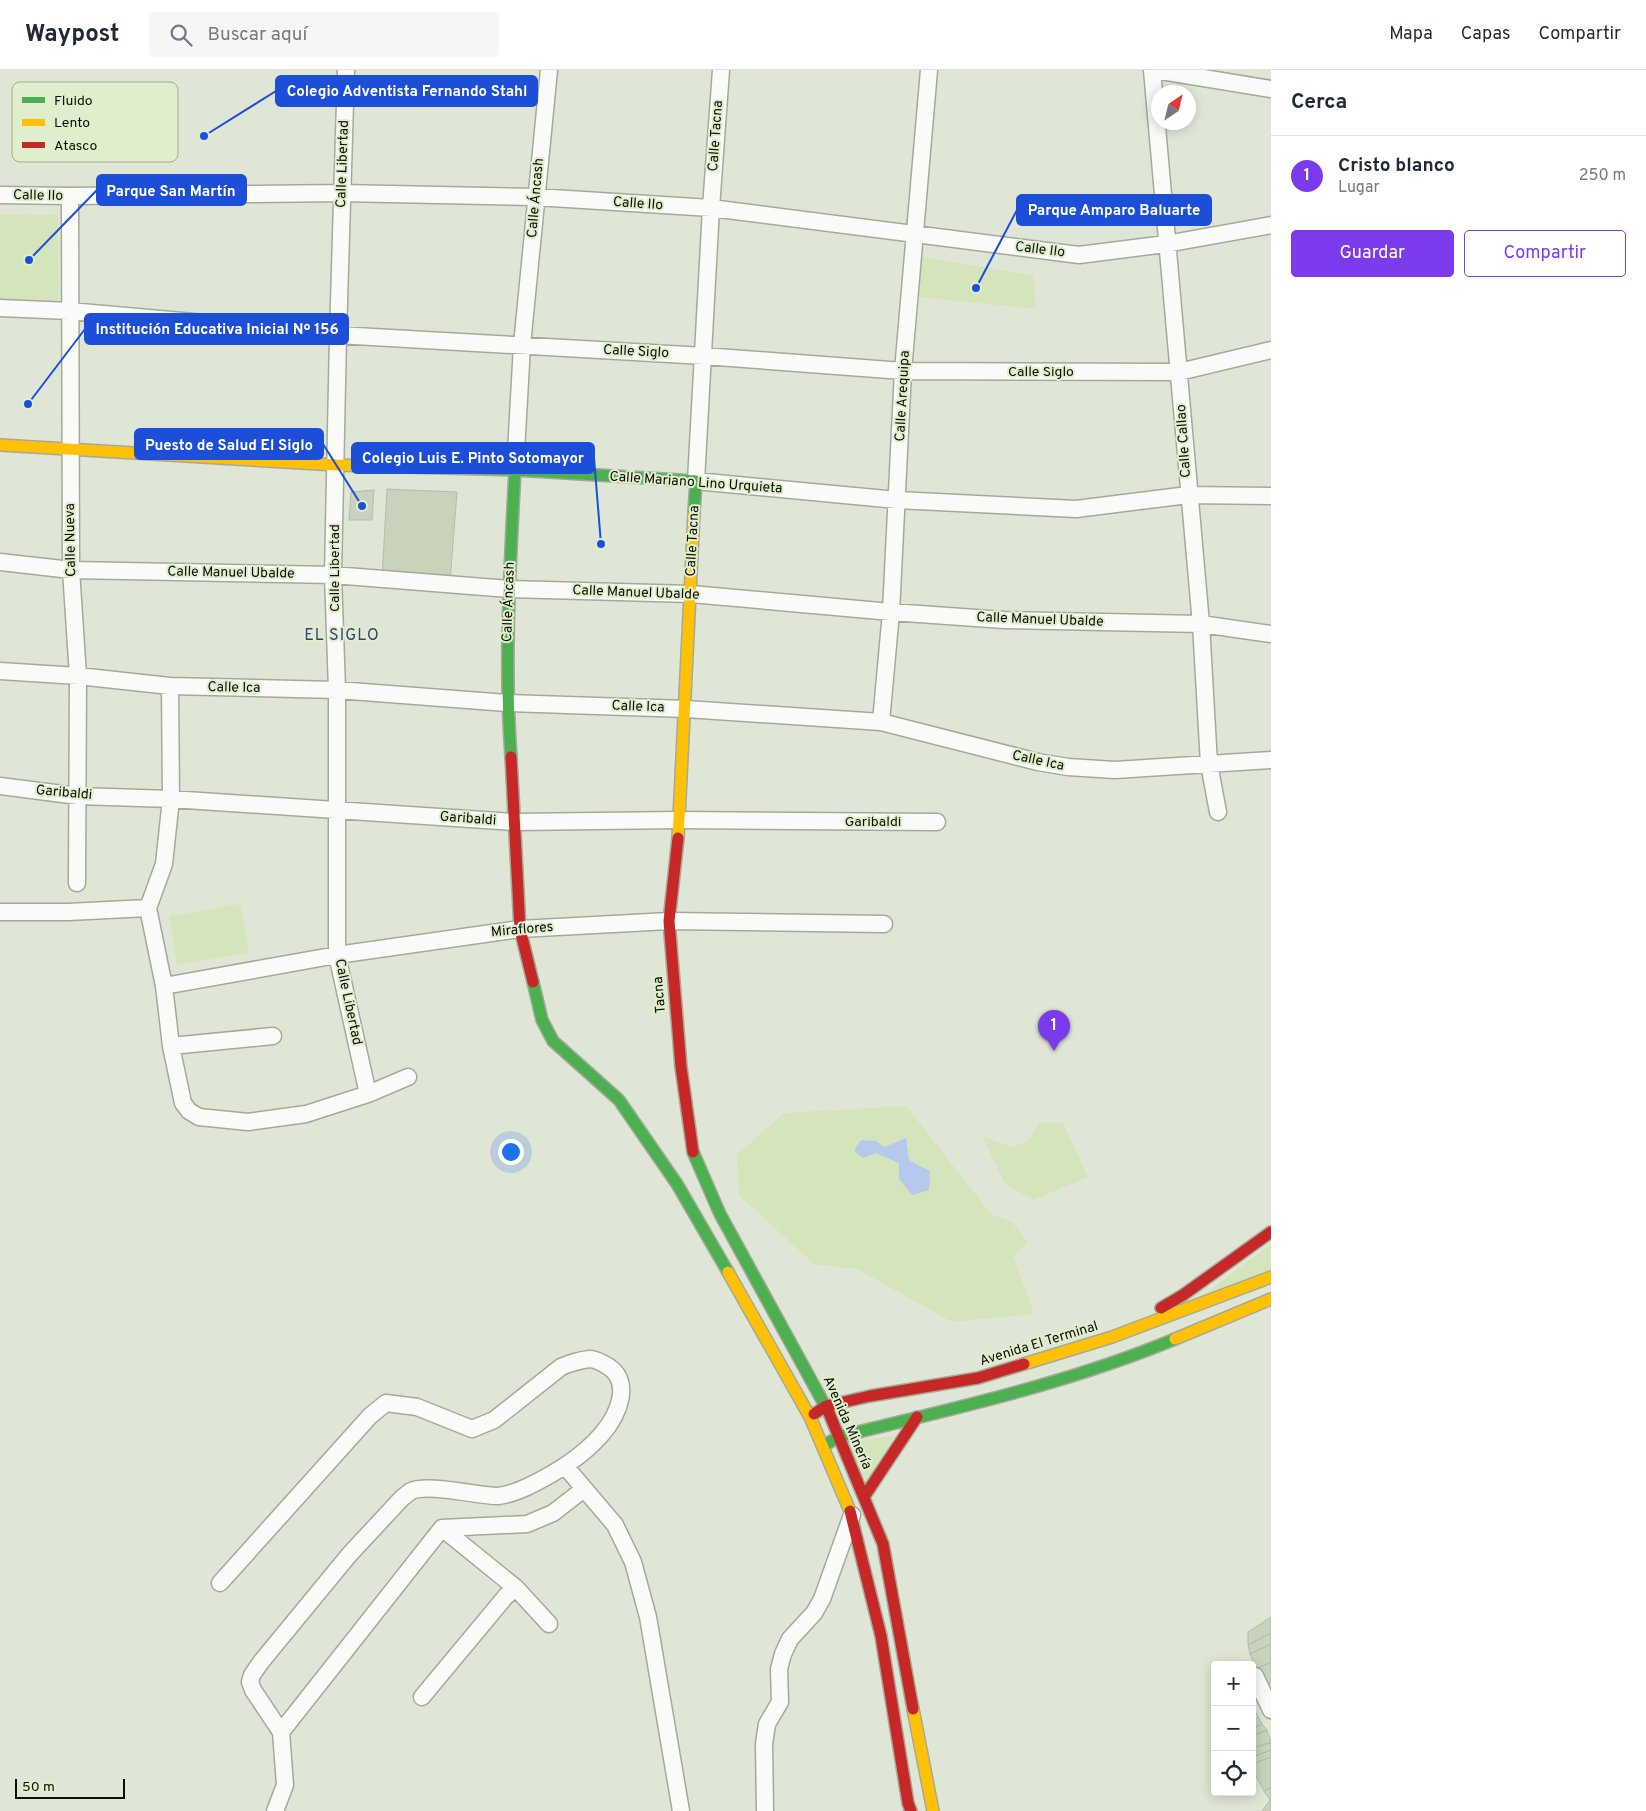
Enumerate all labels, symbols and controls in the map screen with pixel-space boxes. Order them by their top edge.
search box [149,12,499,57]
text: Waypost [25,20,119,50]
icon: search [167,21,195,49]
text: Buscar aquí [207,23,307,47]
text: Mapa [1389,23,1433,46]
text: Capas [1461,23,1510,46]
text: Compartir [1538,23,1621,46]
callout: Colegio Adventista Fernando Stahl [276,76,537,106]
legend [12,82,178,162]
text: Colegio Adventista Fernando Stahl [287,83,527,102]
north arrow [1151,85,1196,130]
text: Cerca [1291,89,1347,116]
text: Fluido [54,93,93,110]
street label: Calle Tacna [705,100,727,172]
text: Lento [54,115,90,132]
street label: Calle Libertad [333,120,353,208]
text: Atasco [54,138,97,155]
text: Cristo blanco [1338,154,1455,178]
street label: Calle Áncash [523,157,548,239]
text: 1 [1304,166,1310,186]
text: 250 m [1579,166,1626,186]
callout: Parque San Martín [97,175,246,205]
text: Lugar [1338,178,1380,198]
text: Parque San Martín [106,183,236,202]
street label: Calle Ilo [13,187,63,205]
street label: Calle Ilo [612,194,664,214]
callout: Parque Amparo Baluarte [1017,195,1211,225]
text: Parque Amparo Baluarte [1028,202,1200,221]
button: Guardar [1291,230,1454,277]
button: Compartir [1464,230,1626,277]
street label: Calle Ilo [1014,239,1066,262]
callout: Institución Educativa Inicial Nº 156 [85,314,348,344]
text: Institución Educativa Inicial Nº 156 [95,321,339,340]
street label: Calle Siglo [603,342,670,362]
street label: Calle Arequipa [892,350,914,442]
street label: Calle Siglo [1008,364,1074,381]
street label: Calle Callao [1173,403,1195,478]
callout: Puesto de Salud El Siglo [135,429,323,459]
text: Puesto de Salud El Siglo [145,437,313,456]
callout: Colegio Luis E. Pinto Sotomayor [352,443,594,473]
text: Colegio Luis E. Pinto Sotomayor [362,450,585,469]
street label: Calle Mariano Lino Urquieta [609,468,783,498]
street label: Calle Nueva [62,503,80,577]
street label: Calle Tacna [683,505,703,577]
street label: Calle Libertad [327,524,344,612]
street label: Calle Áncash [498,562,519,642]
street label: Calle Manuel Ubalde [167,563,295,583]
street label: Calle Manuel Ubalde [572,582,700,604]
street label: Calle Manuel Ubalde [976,609,1104,631]
district label: EL SIGLO [304,626,380,646]
street label: Calle Ica [207,679,261,697]
street label: Calle Ica [611,698,665,716]
street label: Calle Ica [1010,747,1066,775]
street label: Garibaldi [35,782,93,804]
street label: Garibaldi [439,809,497,829]
street label: Garibaldi [845,814,901,831]
street label: Miraflores [490,919,554,941]
street label: Calle Libertad [331,957,365,1047]
street label: Tacna [650,976,670,1014]
pin: 1 [1038,1010,1070,1051]
your location [498,1139,524,1165]
street label: Avenida El Terminal [978,1318,1100,1370]
street label: Avenida Minería [819,1374,875,1472]
map controls [1211,1661,1256,1796]
button: + [1211,1661,1256,1706]
button: − [1211,1706,1256,1751]
button: locate [1211,1751,1256,1796]
scale bar [15,1776,125,1799]
text: 50 m [22,1779,55,1796]

